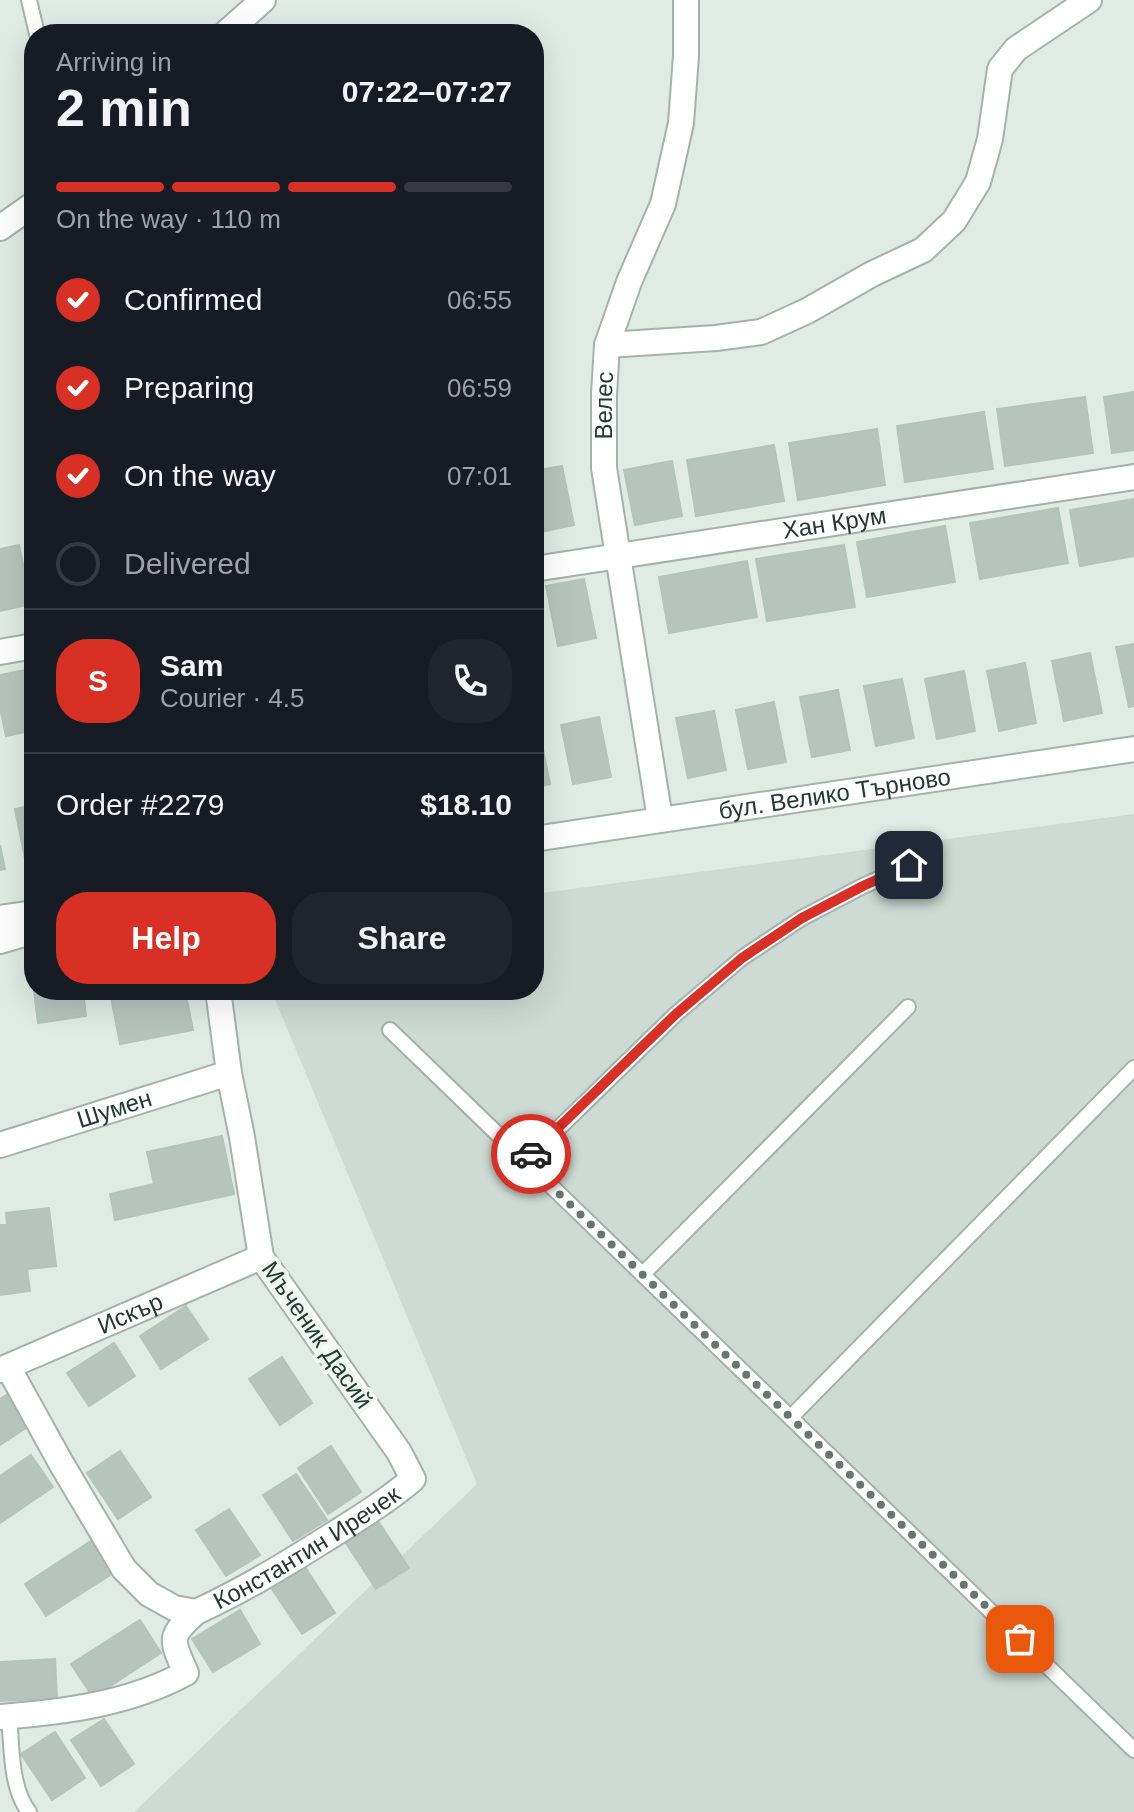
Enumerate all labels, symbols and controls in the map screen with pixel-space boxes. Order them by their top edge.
text: Arriving in [56,47,172,77]
text: 07:22–07:27 [342,75,512,108]
text: 2 min [56,79,192,137]
text: On the way · 110 m [56,204,281,234]
icon: check [56,278,100,322]
text: Confirmed [124,283,262,316]
text: 06:55 [447,285,512,315]
icon: check [56,366,100,410]
text: Preparing [124,371,254,404]
street label: Велес [590,371,618,439]
text: 06:59 [447,373,512,403]
icon: check [56,454,100,498]
text: On the way [124,459,276,492]
text: 07:01 [447,461,512,491]
street label: Хан Крум [781,501,888,544]
text: Delivered [124,547,251,580]
button: phone [428,639,512,723]
text: Sam [160,649,223,682]
text: S [88,664,108,697]
text: Courier · 4.5 [160,683,305,713]
street label: бул. Велико Търново [717,763,952,824]
text: Order #2279 [56,788,224,821]
text: $18.10 [420,788,512,821]
pin [875,831,943,899]
icon: home [887,843,931,887]
button: Help [56,892,276,984]
button: Share [292,892,512,984]
street label: Шумен [74,1084,155,1133]
courier [491,1114,571,1194]
icon: car [509,1132,553,1176]
street label: Мъченик Дасий [257,1256,378,1413]
street label: Искър [93,1287,167,1339]
street label: Константин Иречек [209,1480,406,1615]
pin [986,1605,1054,1673]
icon: bag [998,1617,1042,1661]

